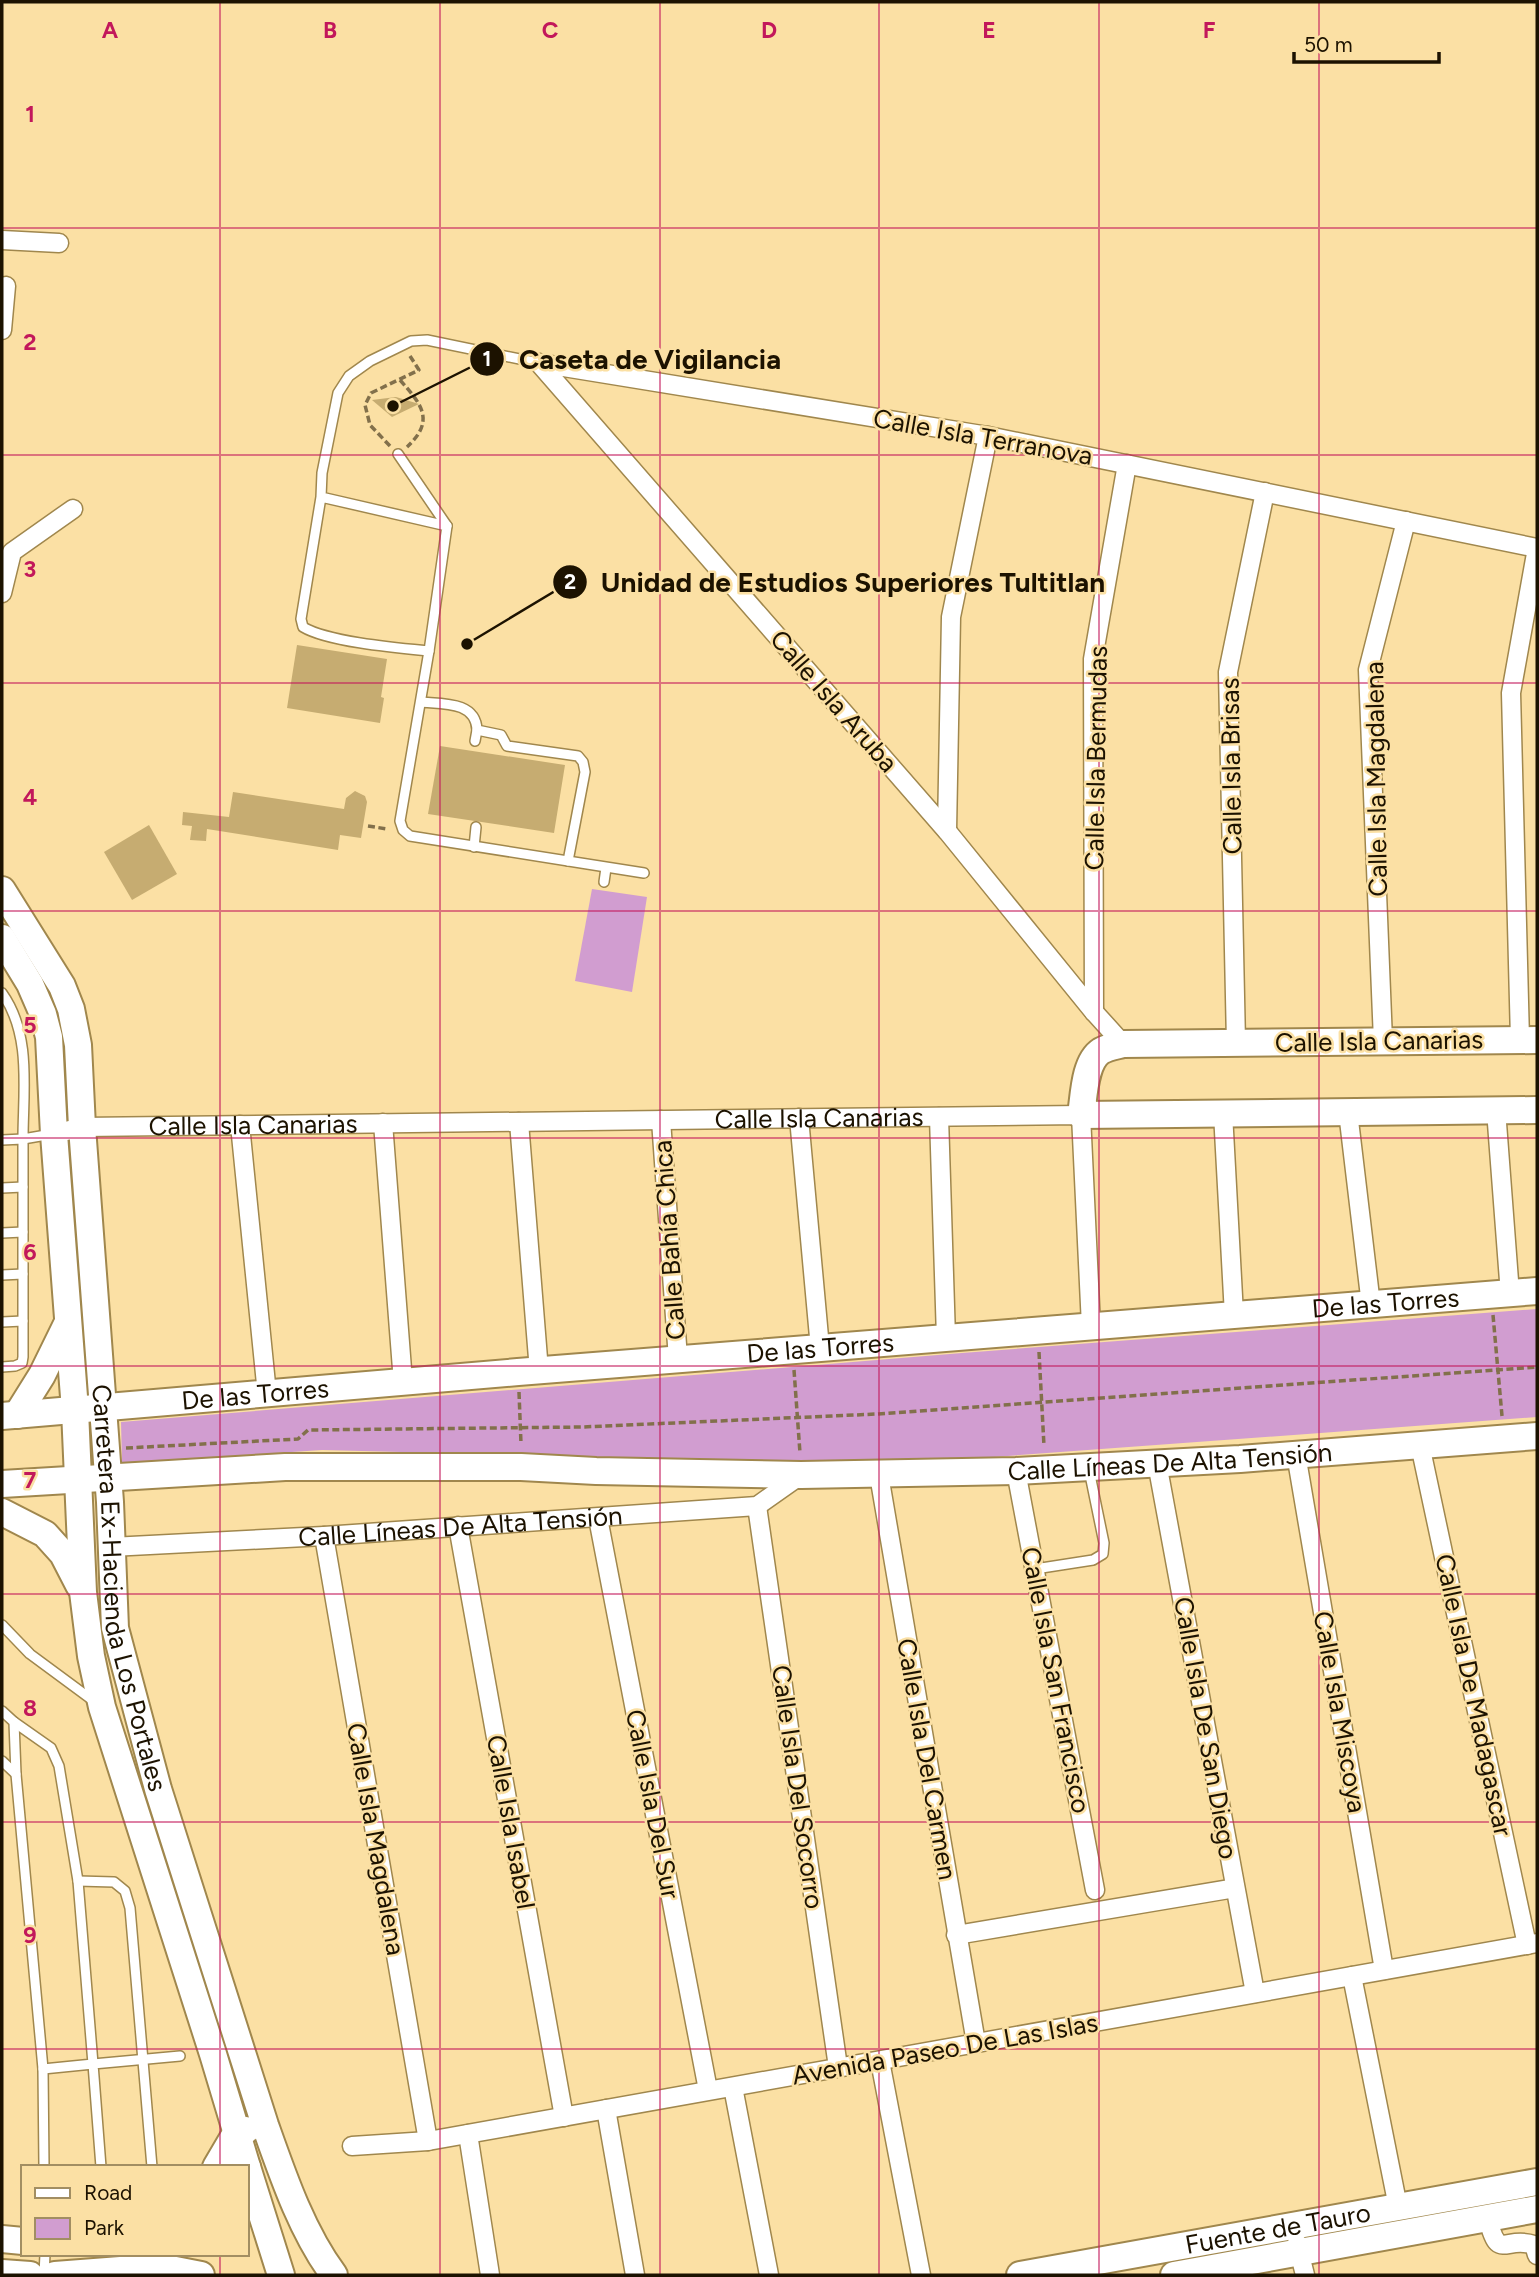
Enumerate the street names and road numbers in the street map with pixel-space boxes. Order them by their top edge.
street label: Calle Isla Terranova [871,402,1095,472]
street label: Calle Isla Aruba [764,623,904,779]
street label: Calle Isla Bermudas [1078,645,1114,871]
street label: Calle Isla Magdalena [1358,661,1394,897]
street label: Calle Isla Brisas [1213,677,1249,855]
street label: Calle Isla Canarias [1274,1023,1484,1059]
street label: Calle Isla Canarias [715,1101,924,1135]
street label: Calle Isla Canarias [149,1108,358,1142]
street label: Calle Bahía Chica [646,1139,692,1341]
street label: De las Torres [1310,1281,1460,1325]
street label: De las Torres [745,1326,895,1370]
street label: De las Torres [180,1372,330,1417]
street label: Carretera Ex-Hacienda Los Portales [85,1383,174,1795]
street label: Calle Líneas De Alta Tensión [1007,1436,1333,1487]
street label: Calle Líneas De Alta Tensión [298,1499,624,1553]
street label: Calle Isla San Francisco [1014,1544,1098,1816]
street label: Calle Isla De Madagascar [1428,1551,1520,1839]
street label: Calle Isla De San Diego [1167,1594,1245,1862]
street label: Calle Isla Miscoya [1307,1609,1373,1815]
street label: Calle Isla Del Carmen [890,1636,964,1882]
street label: Calle Isla Del Socorro [765,1663,831,1911]
street label: Calle Isla Del Sur [619,1707,687,1902]
street label: Calle Isla Magdalena [340,1720,412,1958]
street label: Calle Isla Isabel [480,1732,542,1912]
street label: Avenida Paseo De Las Islas [790,2006,1100,2092]
street label: Fuente de Tauro [1183,2196,1373,2261]

